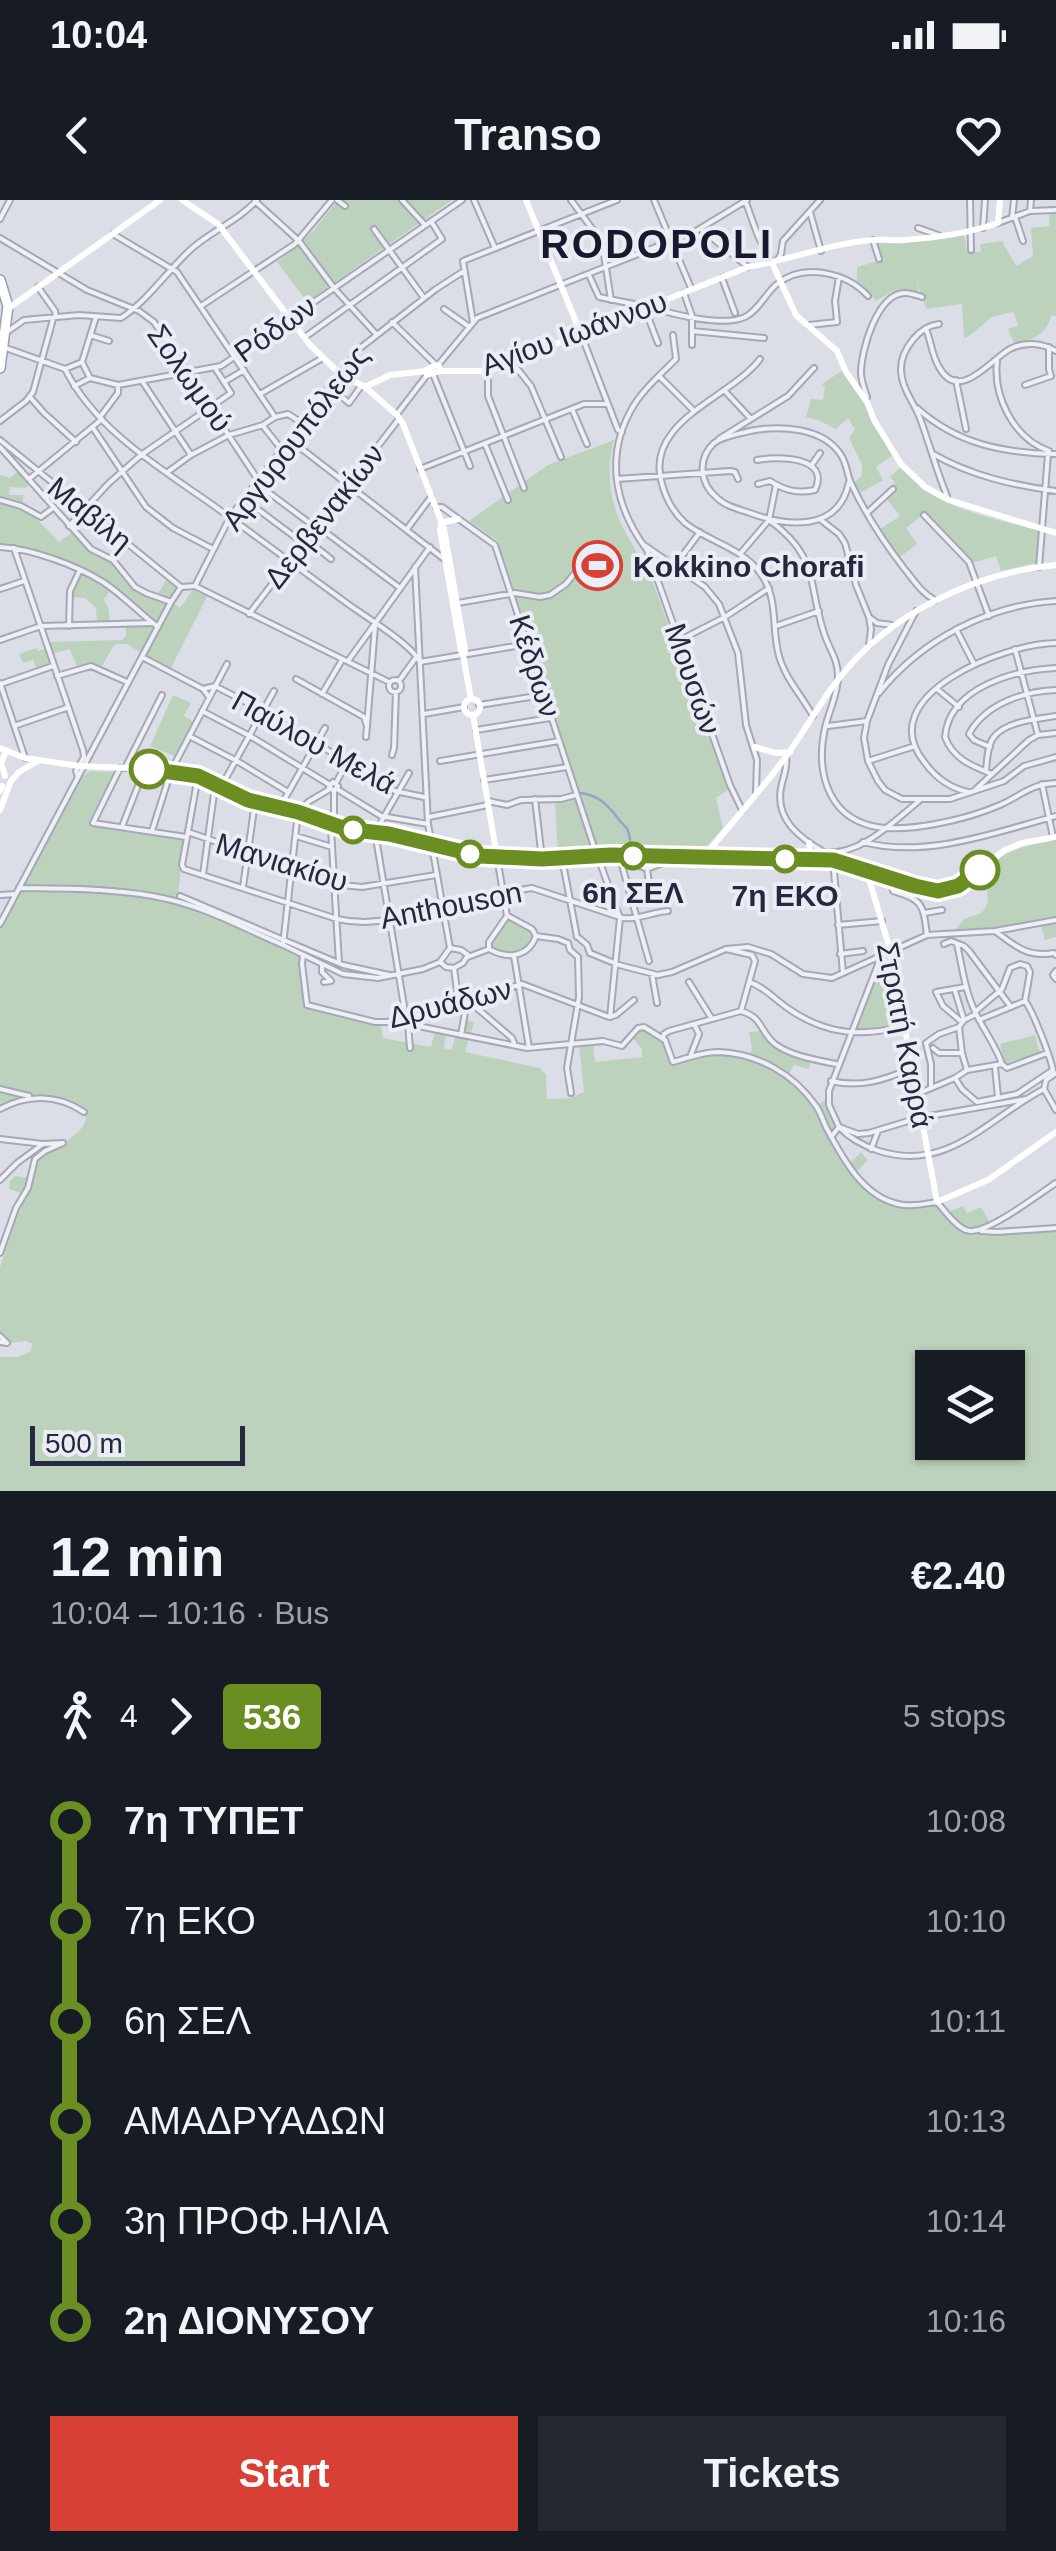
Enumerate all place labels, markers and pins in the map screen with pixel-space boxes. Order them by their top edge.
sports icon: Kokkino Chorafi [572,540,624,592]
place label: Kokkino Chorafi [633,550,865,583]
unlabelled marker [130,750,168,788]
unlabelled marker [340,817,366,843]
unlabelled marker [457,841,483,867]
marker: 6η ΣΕΛ [620,843,646,869]
marker: 7η ΕΚΟ [772,846,798,872]
unlabelled marker [961,851,999,889]
place label: 6η ΣΕΛ [582,876,684,909]
place label: 7η ΕΚΟ [732,879,838,912]

